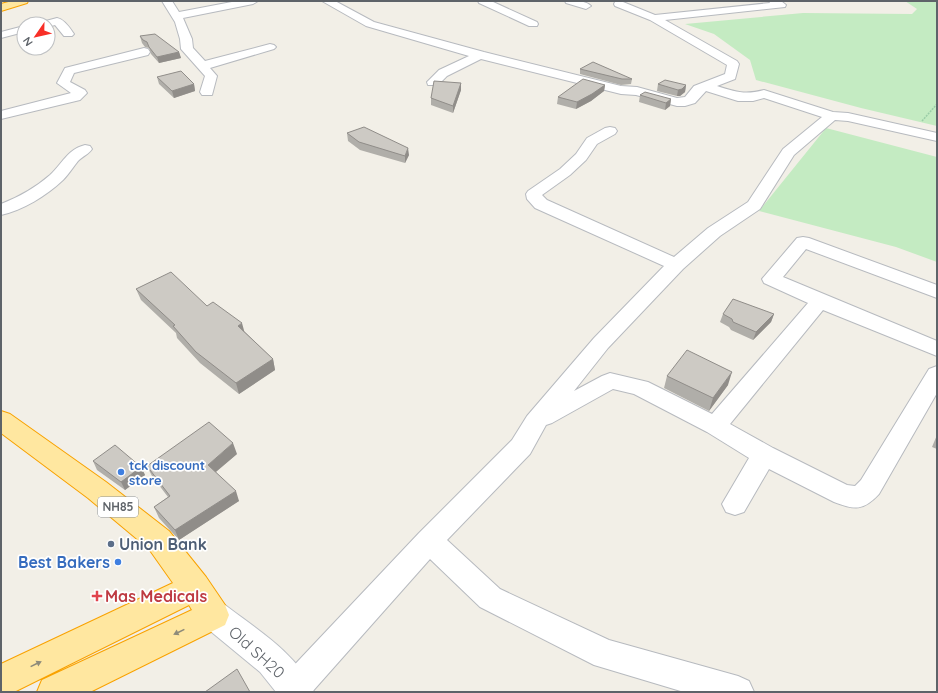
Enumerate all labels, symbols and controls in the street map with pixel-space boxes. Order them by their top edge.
north arrow [16,16,56,56]
text: N [20,34,36,49]
place label: tck discount store [129,457,205,488]
marker: tck discount store [116,467,126,477]
road number: NH85 [98,497,138,517]
place label: Union Bank [119,534,207,554]
marker: Union Bank [106,539,116,549]
place label: Best Bakers [18,552,110,572]
marker: Best Bakers [113,557,123,567]
place label: Mas Medicals [105,586,207,606]
marker: Mas Medicals [92,591,102,601]
street label: Old SH20 [225,622,289,682]
one-way arrow [173,629,184,635]
one-way arrow [30,661,42,667]

